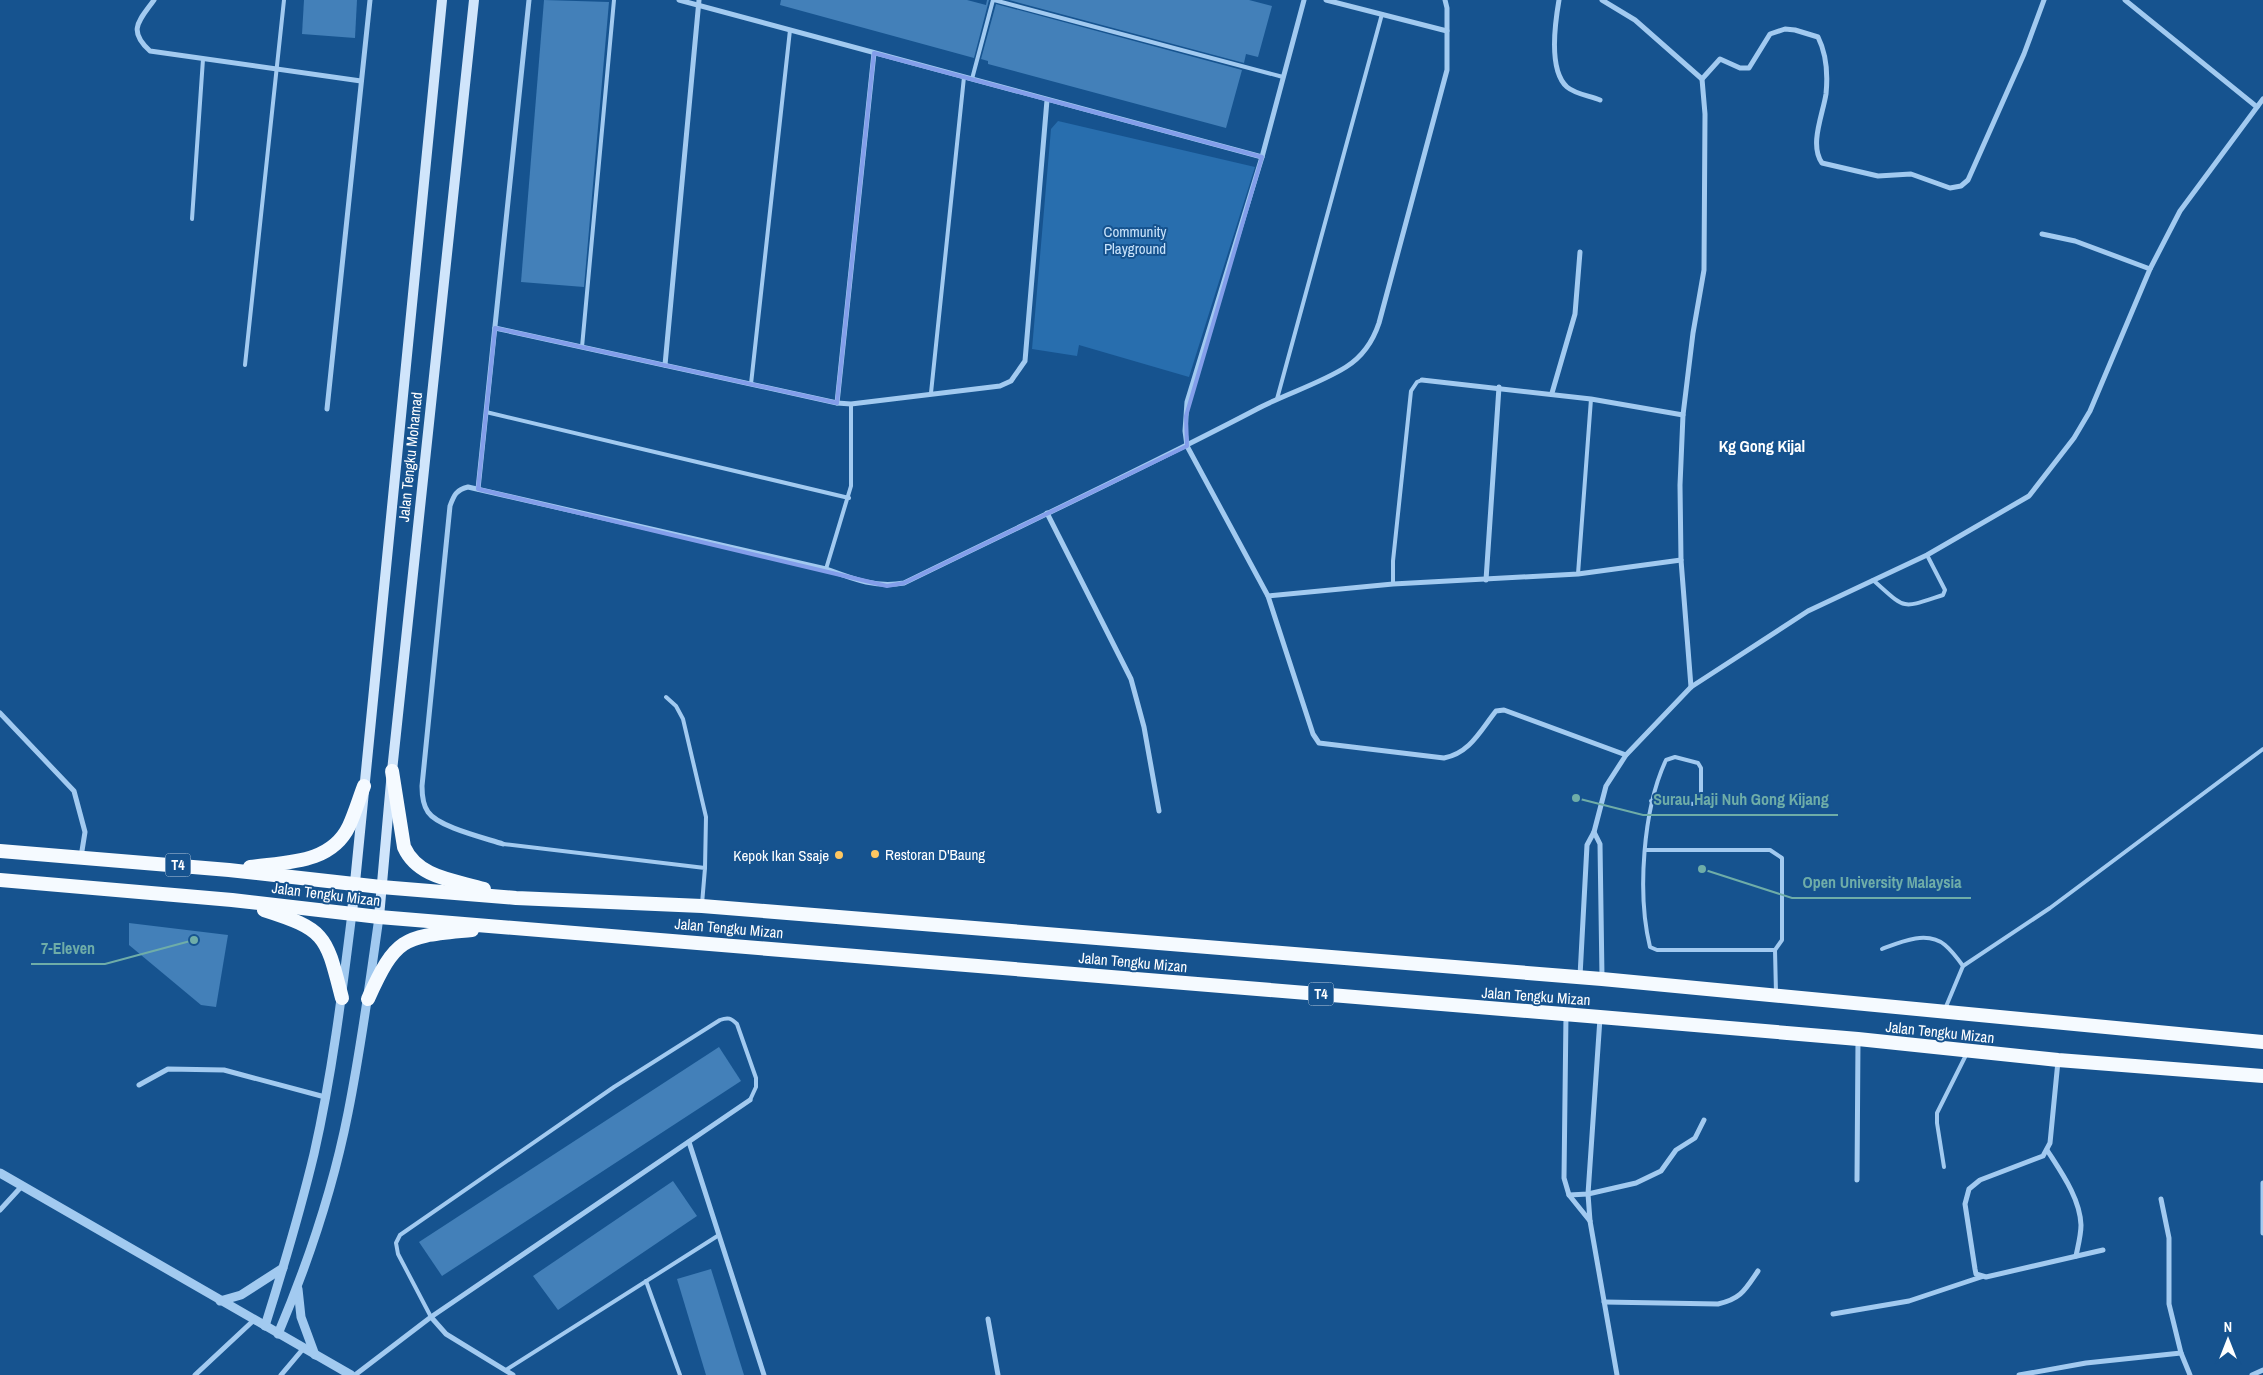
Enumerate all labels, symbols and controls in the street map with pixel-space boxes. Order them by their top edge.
park label: Community Playground [1104,221,1167,259]
street label: Jalan Tengku Mohamad [393,391,427,523]
district label: Kg Gong Kijal [1719,435,1805,457]
callout: Surau Haji Nuh Gong Kijang [1643,784,1838,815]
text: Surau Haji Nuh Gong Kijang [1653,788,1829,810]
place label: Restoran D'Baung [885,844,985,865]
place label: Kepok Ikan Ssaje [733,845,829,866]
marker: Restoran D'Baung [869,848,881,860]
marker: Kepok Ikan Ssaje [833,849,845,861]
road number: T4 [166,854,190,876]
callout: Open University Malaysia [1792,867,1971,898]
text: Open University Malaysia [1803,871,1962,893]
street label: Jalan Tengku Mizan [271,877,381,911]
street label: Jalan Tengku Mizan [674,913,784,943]
callout: 7-Eleven [31,933,105,964]
text: 7-Eleven [41,937,95,959]
street label: Jalan Tengku Mizan [1078,947,1188,977]
road number: T4 [1308,982,1334,1006]
street label: Jalan Tengku Mizan [1481,982,1591,1010]
street label: Jalan Tengku Mizan [1885,1016,1995,1048]
north arrow [2203,1315,2253,1365]
text: N [2224,1318,2232,1336]

